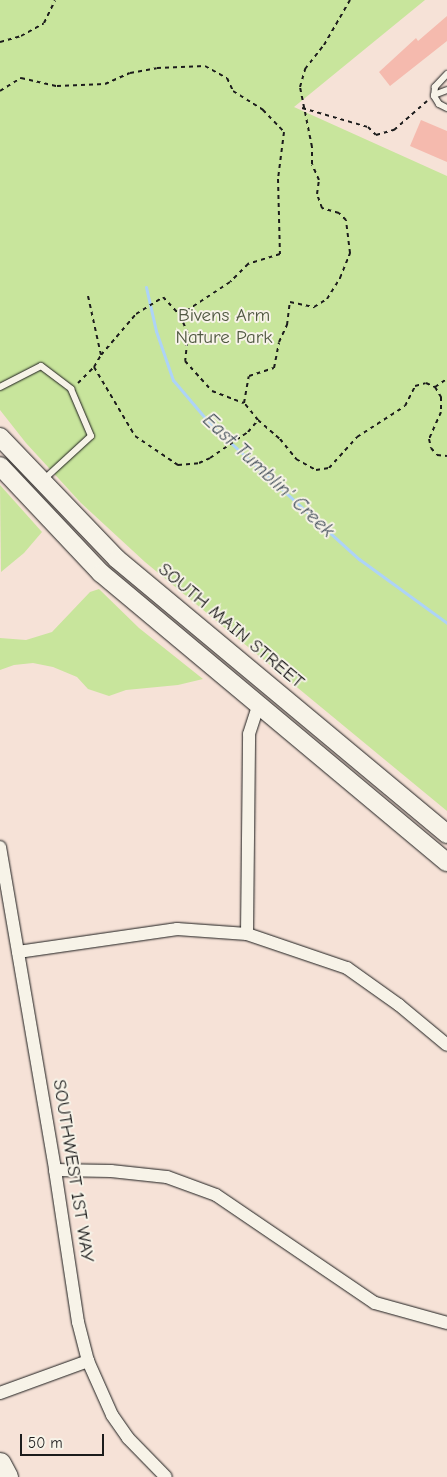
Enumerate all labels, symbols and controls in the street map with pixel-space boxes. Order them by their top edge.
park label: Bivens Arm Nature Park [176,305,272,349]
water label: East Tumblin' Creek [198,408,340,542]
street label: SOUTH MAIN STREET [153,558,309,694]
street label: SOUTHWEST 1ST WAY [47,1078,99,1264]
scale bar [22,1424,106,1456]
text: 50 m [28,1434,63,1452]

